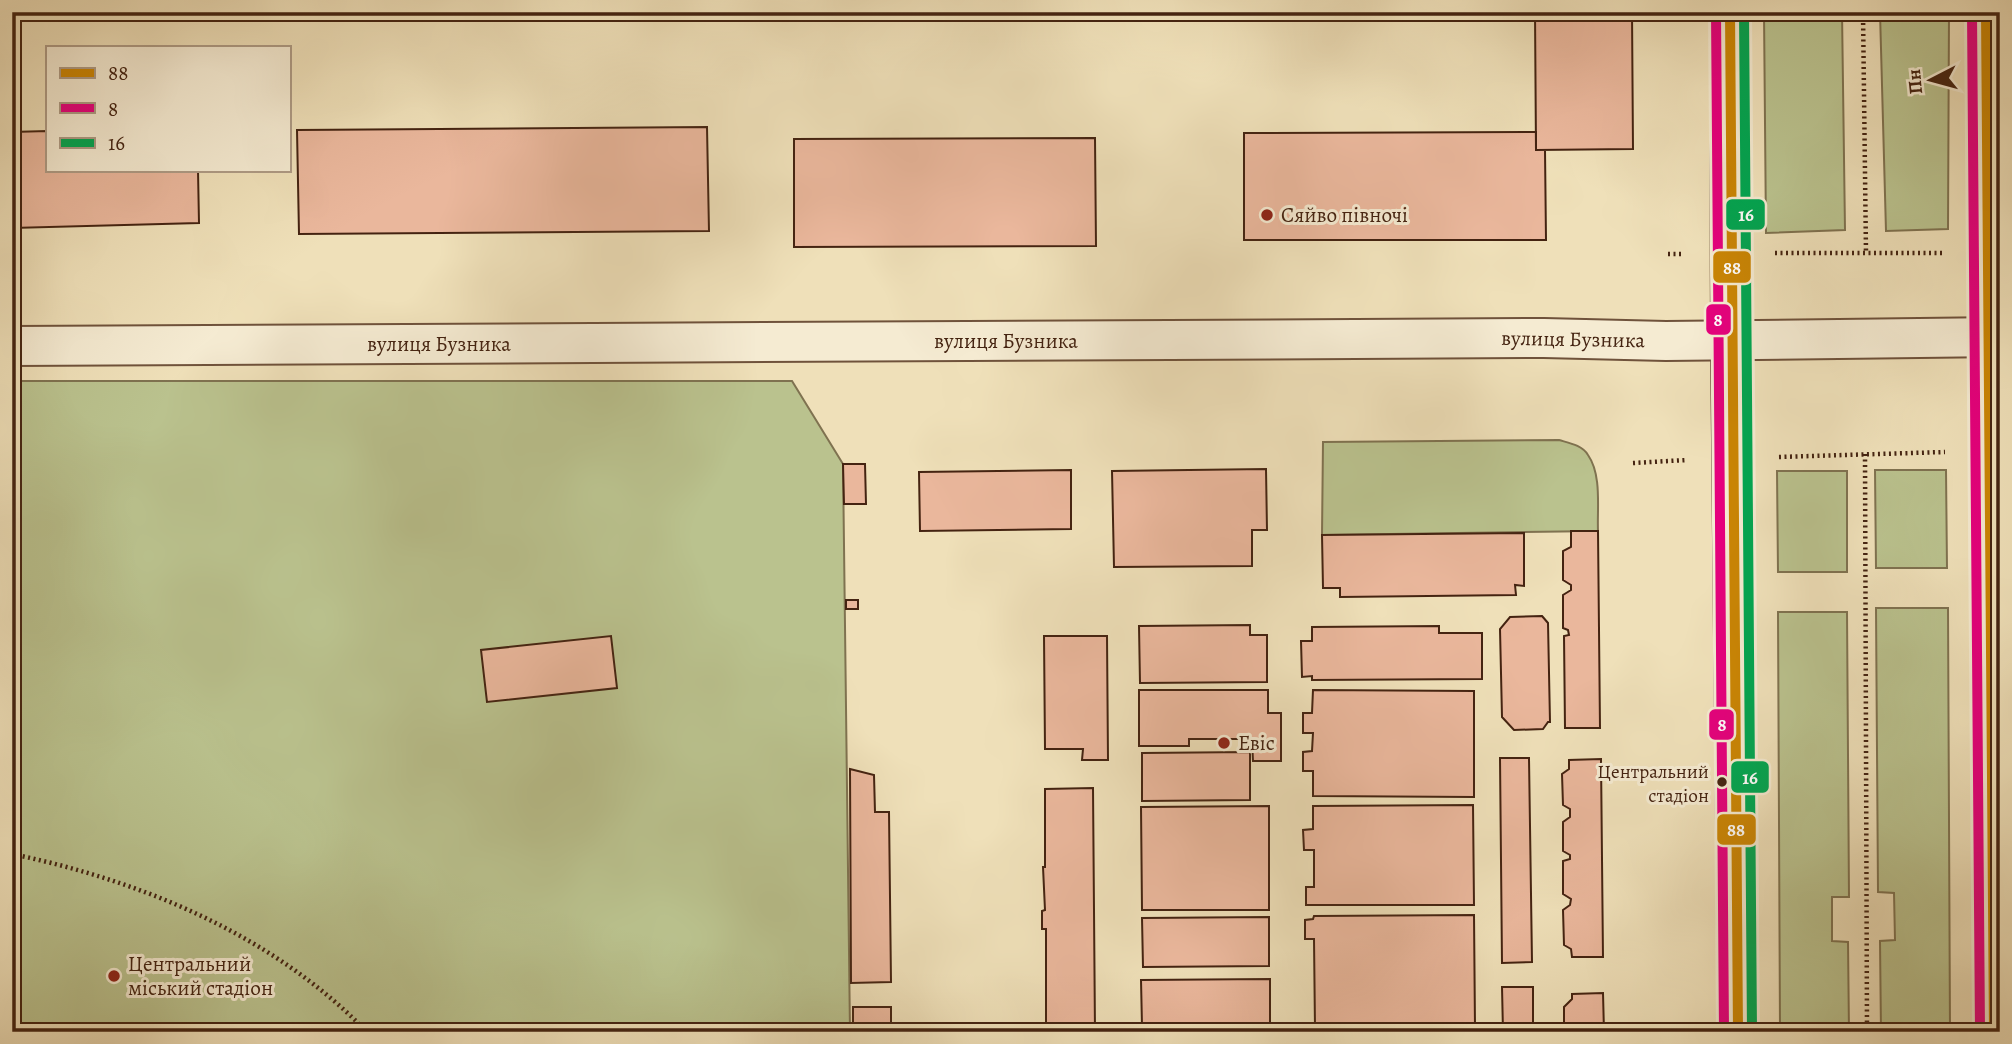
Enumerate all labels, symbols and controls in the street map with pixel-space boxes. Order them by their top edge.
legend [46,46,290,172]
north arrow [1896,46,1966,116]
text: 88 [108,59,128,87]
text: Пн [1901,68,1929,95]
text: 8 [108,95,118,123]
text: 16 [108,129,125,157]
line badge: 16 [1725,198,1766,231]
place label: Сяйво півночі [1281,201,1408,229]
text: 16 [1738,202,1754,228]
marker: Сяйво півночі [1259,207,1275,223]
line badge: 88 [1712,250,1752,284]
text: 88 [1723,255,1741,281]
line badge: 8 [1705,303,1732,336]
text: 8 [1713,307,1723,333]
street label: вулиця Бузника [1501,324,1646,354]
street label: вулиця Бузника [934,327,1078,355]
street label: вулиця Бузника [367,330,511,358]
line badge: 8 [1708,708,1735,741]
text: 8 [1717,712,1727,738]
place label: Евіс [1238,729,1275,757]
marker: Евіс [1216,735,1232,751]
place label: Центральний стадіон [1598,759,1709,809]
line badge: 16 [1730,760,1770,794]
text: 16 [1742,765,1758,791]
marker: Центральний стадіон [1715,775,1729,789]
line badge: 88 [1716,813,1757,846]
text: 88 [1727,817,1745,843]
place label: Центральний міський стадіон [128,950,273,1002]
marker: Центральний міський стадіон [106,968,122,984]

